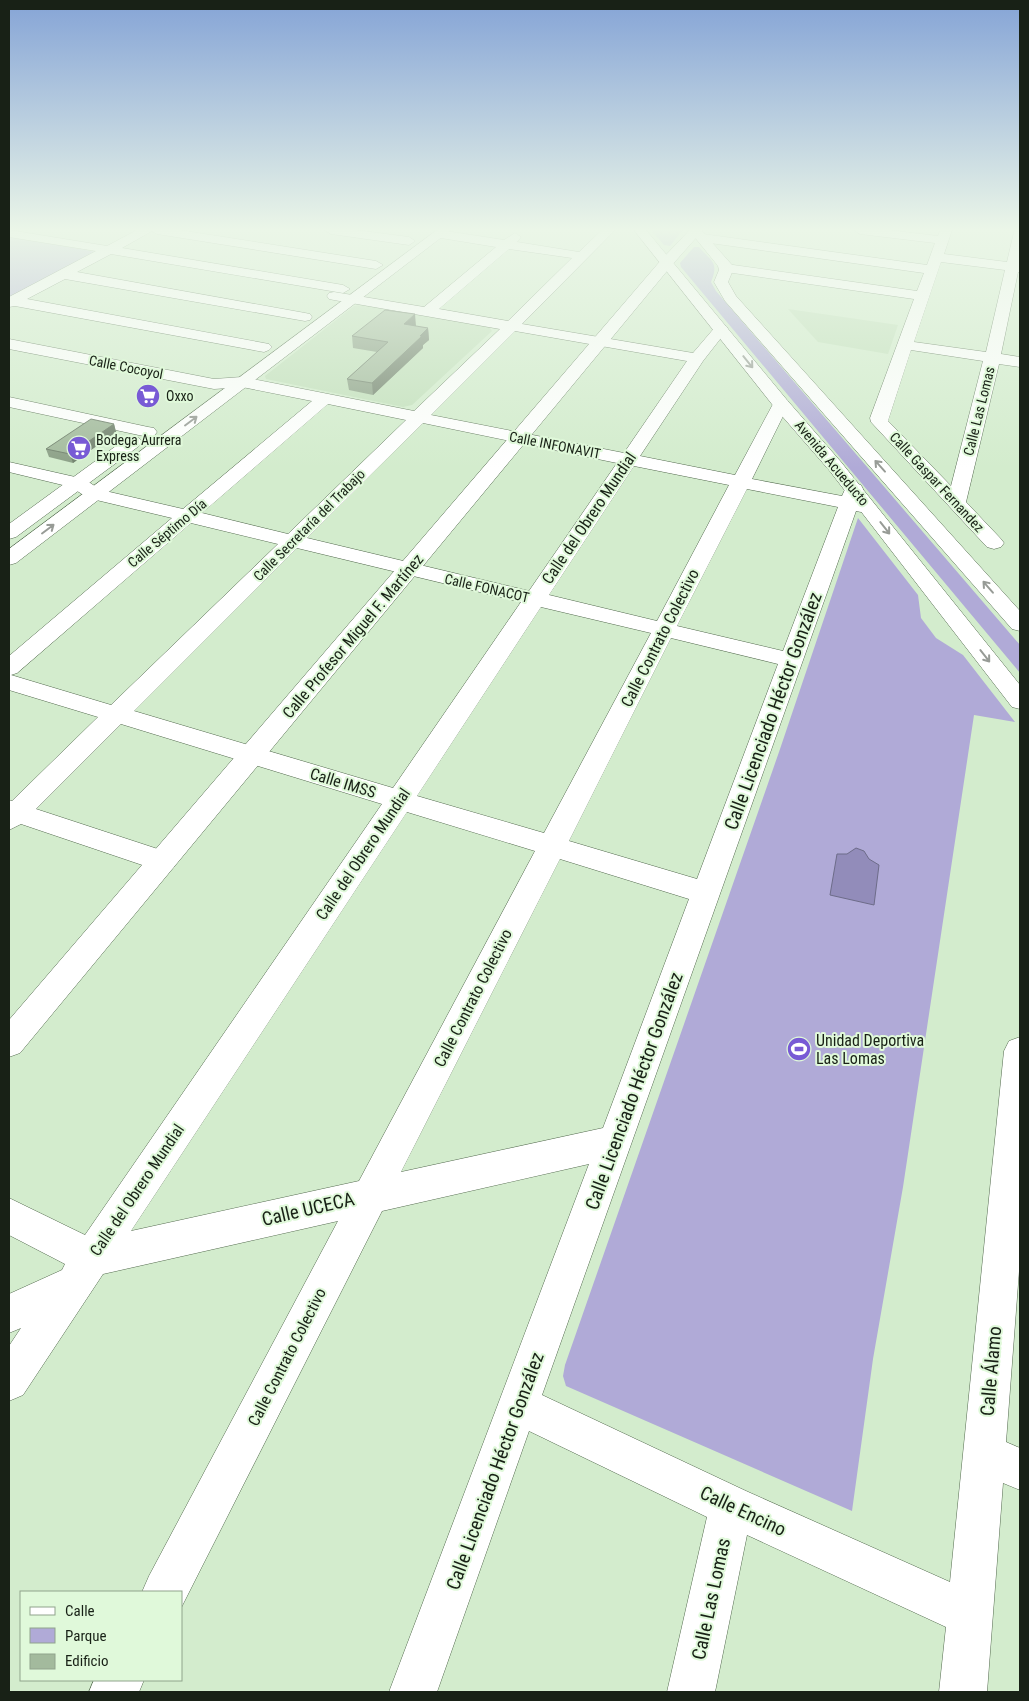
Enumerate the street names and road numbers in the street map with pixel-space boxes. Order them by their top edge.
street label: Calle Cocoyol [88,352,164,382]
street label: Calle Las Lomas [960,365,998,457]
street label: Avenida Acueducto [792,417,872,509]
street label: Calle INFONAVIT [508,428,602,462]
street label: Calle Gaspar Fernandez [887,429,987,535]
street label: Calle del Obrero Mundial [538,449,640,587]
street label: Calle Secretaría del Trabajo [250,466,368,584]
street label: Calle Séptimo Día [124,495,210,571]
street label: Calle Profesor Miguel F. Martínez [279,550,427,722]
street label: Calle Contrato Colectivo [617,566,703,710]
street label: Calle FONACOT [443,571,531,605]
street label: Calle Licenciado Héctor González [719,589,827,833]
street label: Calle IMSS [308,764,378,802]
street label: Calle del Obrero Mundial [312,785,414,923]
street label: Calle Contrato Colectivo [430,926,516,1070]
street label: Calle Licenciado Héctor González [580,969,688,1213]
street label: Calle del Obrero Mundial [86,1121,188,1259]
street label: Calle UCECA [259,1187,357,1231]
street label: Calle Contrato Colectivo [244,1285,330,1429]
street label: Calle Álamo [976,1325,1006,1417]
street label: Calle Licenciado Héctor González [441,1349,549,1593]
street label: Calle Encino [696,1481,790,1541]
street label: Calle Las Lomas [687,1536,735,1662]

